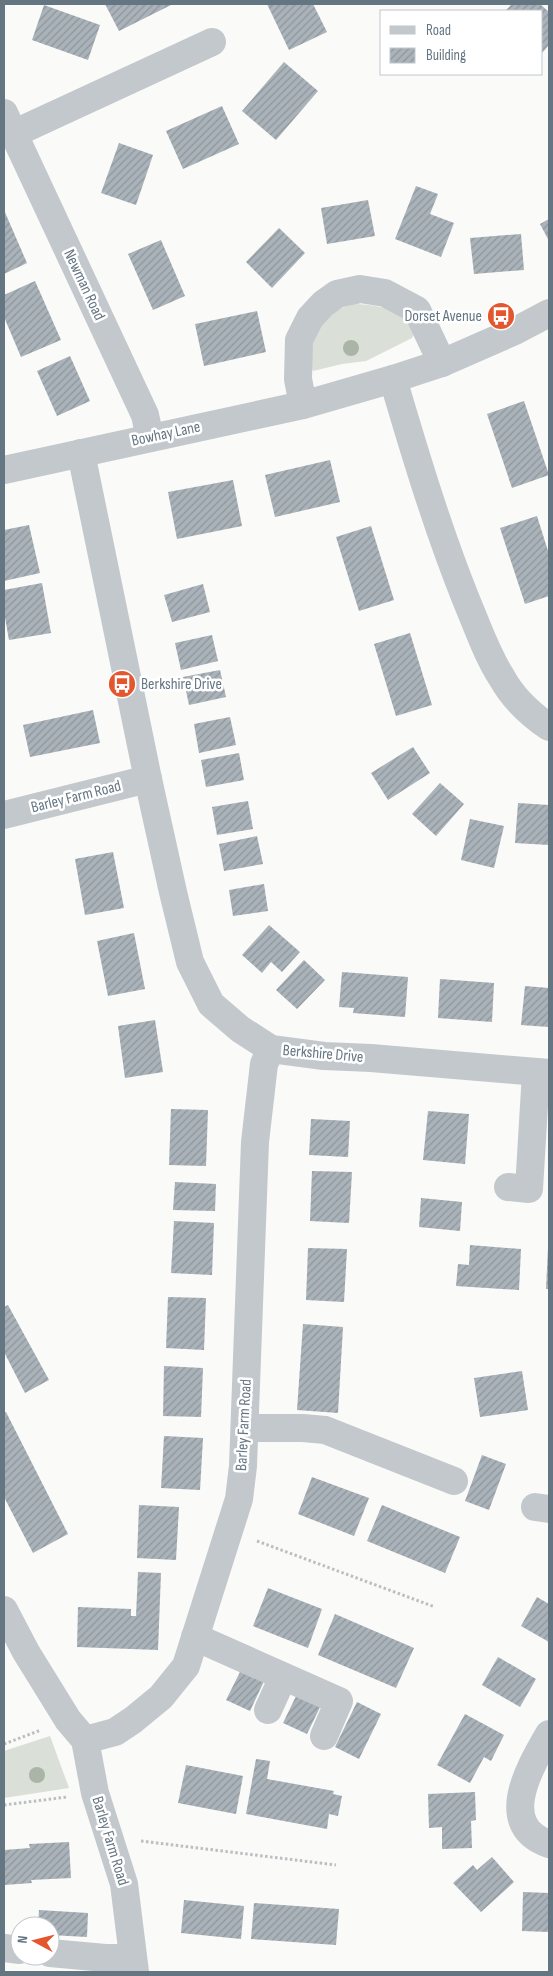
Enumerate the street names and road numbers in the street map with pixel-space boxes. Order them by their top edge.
street label: Newman Road [59,247,109,323]
street label: Bowhay Lane [130,417,202,451]
street label: Barley Farm Road [29,777,123,817]
street label: Berkshire Drive [282,1041,364,1067]
street label: Barley Farm Road [232,1379,256,1471]
street label: Barley Farm Road [87,1794,133,1888]

